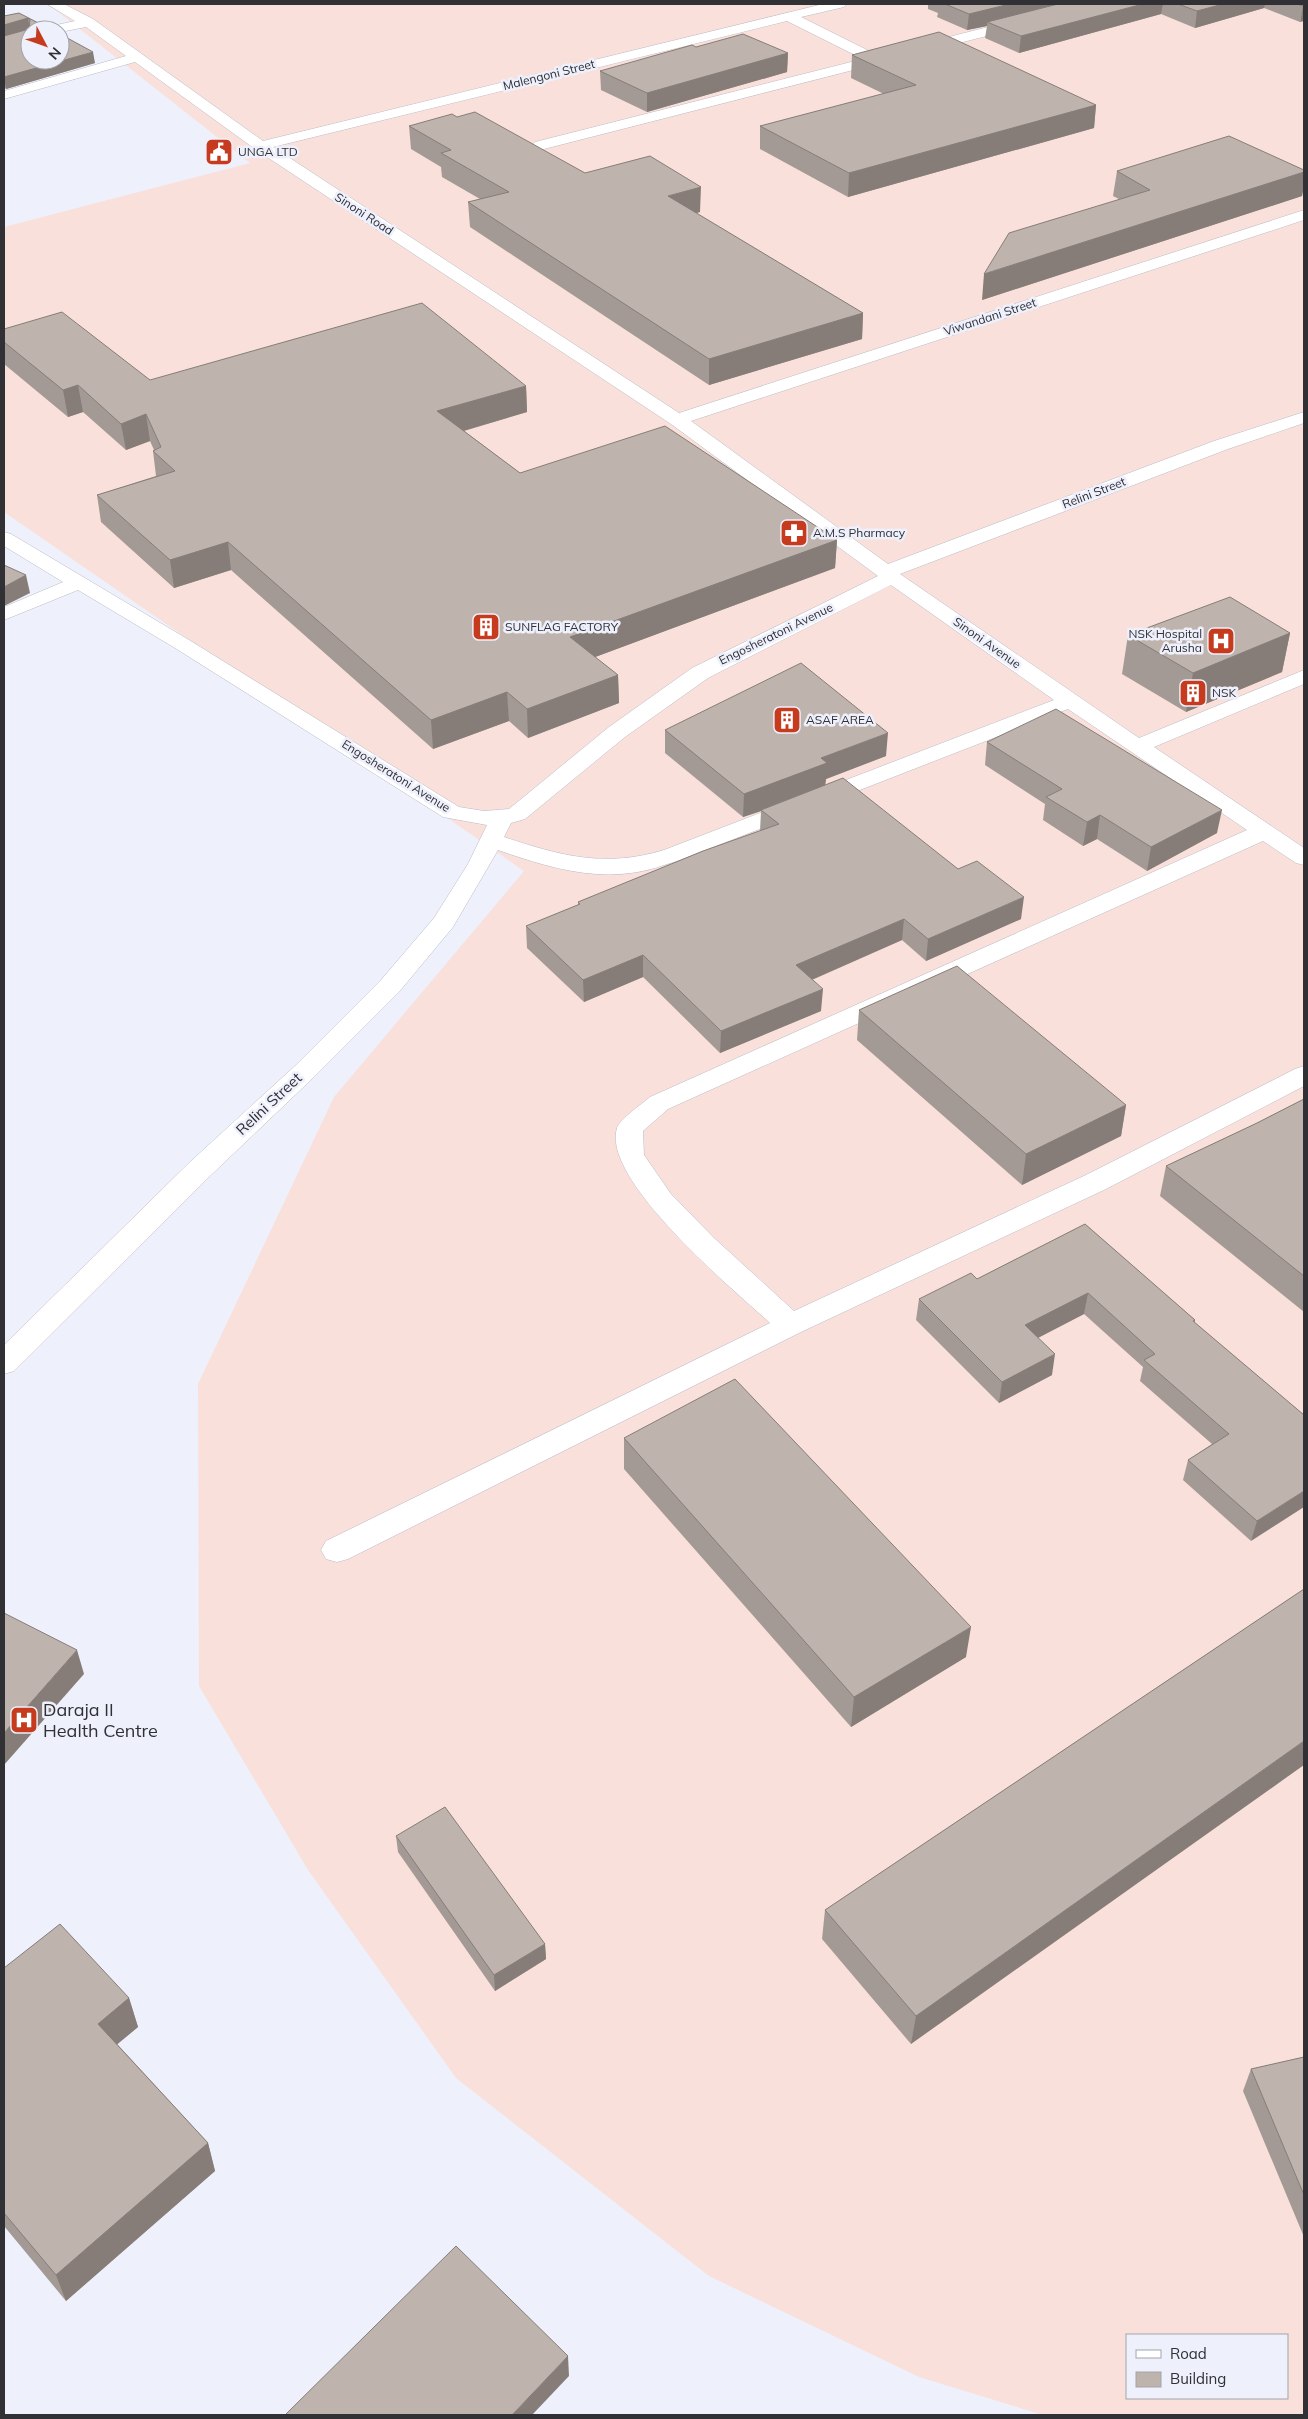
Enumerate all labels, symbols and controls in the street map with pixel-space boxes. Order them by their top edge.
north arrow [20,20,70,70]
text: N [45,44,65,63]
street label: Malengoni Street [501,56,596,93]
public building icon: UNGA LTD [204,137,234,167]
place label: UNGA LTD [238,144,298,159]
street label: Sinoni Road [332,189,396,238]
street label: Viwandani Street [942,294,1038,339]
street label: Relini Street [1060,474,1128,511]
pharmacy icon: A.M.S Pharmacy [779,518,809,548]
place label: A.M.S Pharmacy [813,525,906,540]
street label: Engosheratoni Avenue [716,599,835,668]
building icon: SUNFLAG FACTORY [471,612,501,642]
street label: Sinoni Avenue [951,614,1024,671]
place label: SUNFLAG FACTORY [505,619,619,634]
place label: NSK Hospital Arusha [1129,626,1202,655]
hospital icon: NSK Hospital Arusha [1206,626,1236,656]
building icon: NSK [1178,678,1208,708]
place label: NSK [1212,685,1236,700]
building icon: ASAF AREA [772,705,802,735]
place label: ASAF AREA [806,712,874,727]
street label: Engosheratoni Avenue [339,736,453,815]
street label: Relini Street [232,1068,306,1139]
place label: Daraja II Health Centre [43,1698,158,1742]
hospital icon: Daraja II Health Centre [9,1705,39,1735]
legend [1126,2334,1288,2399]
text: Road [1170,2344,1207,2363]
text: Building [1170,2369,1226,2388]

